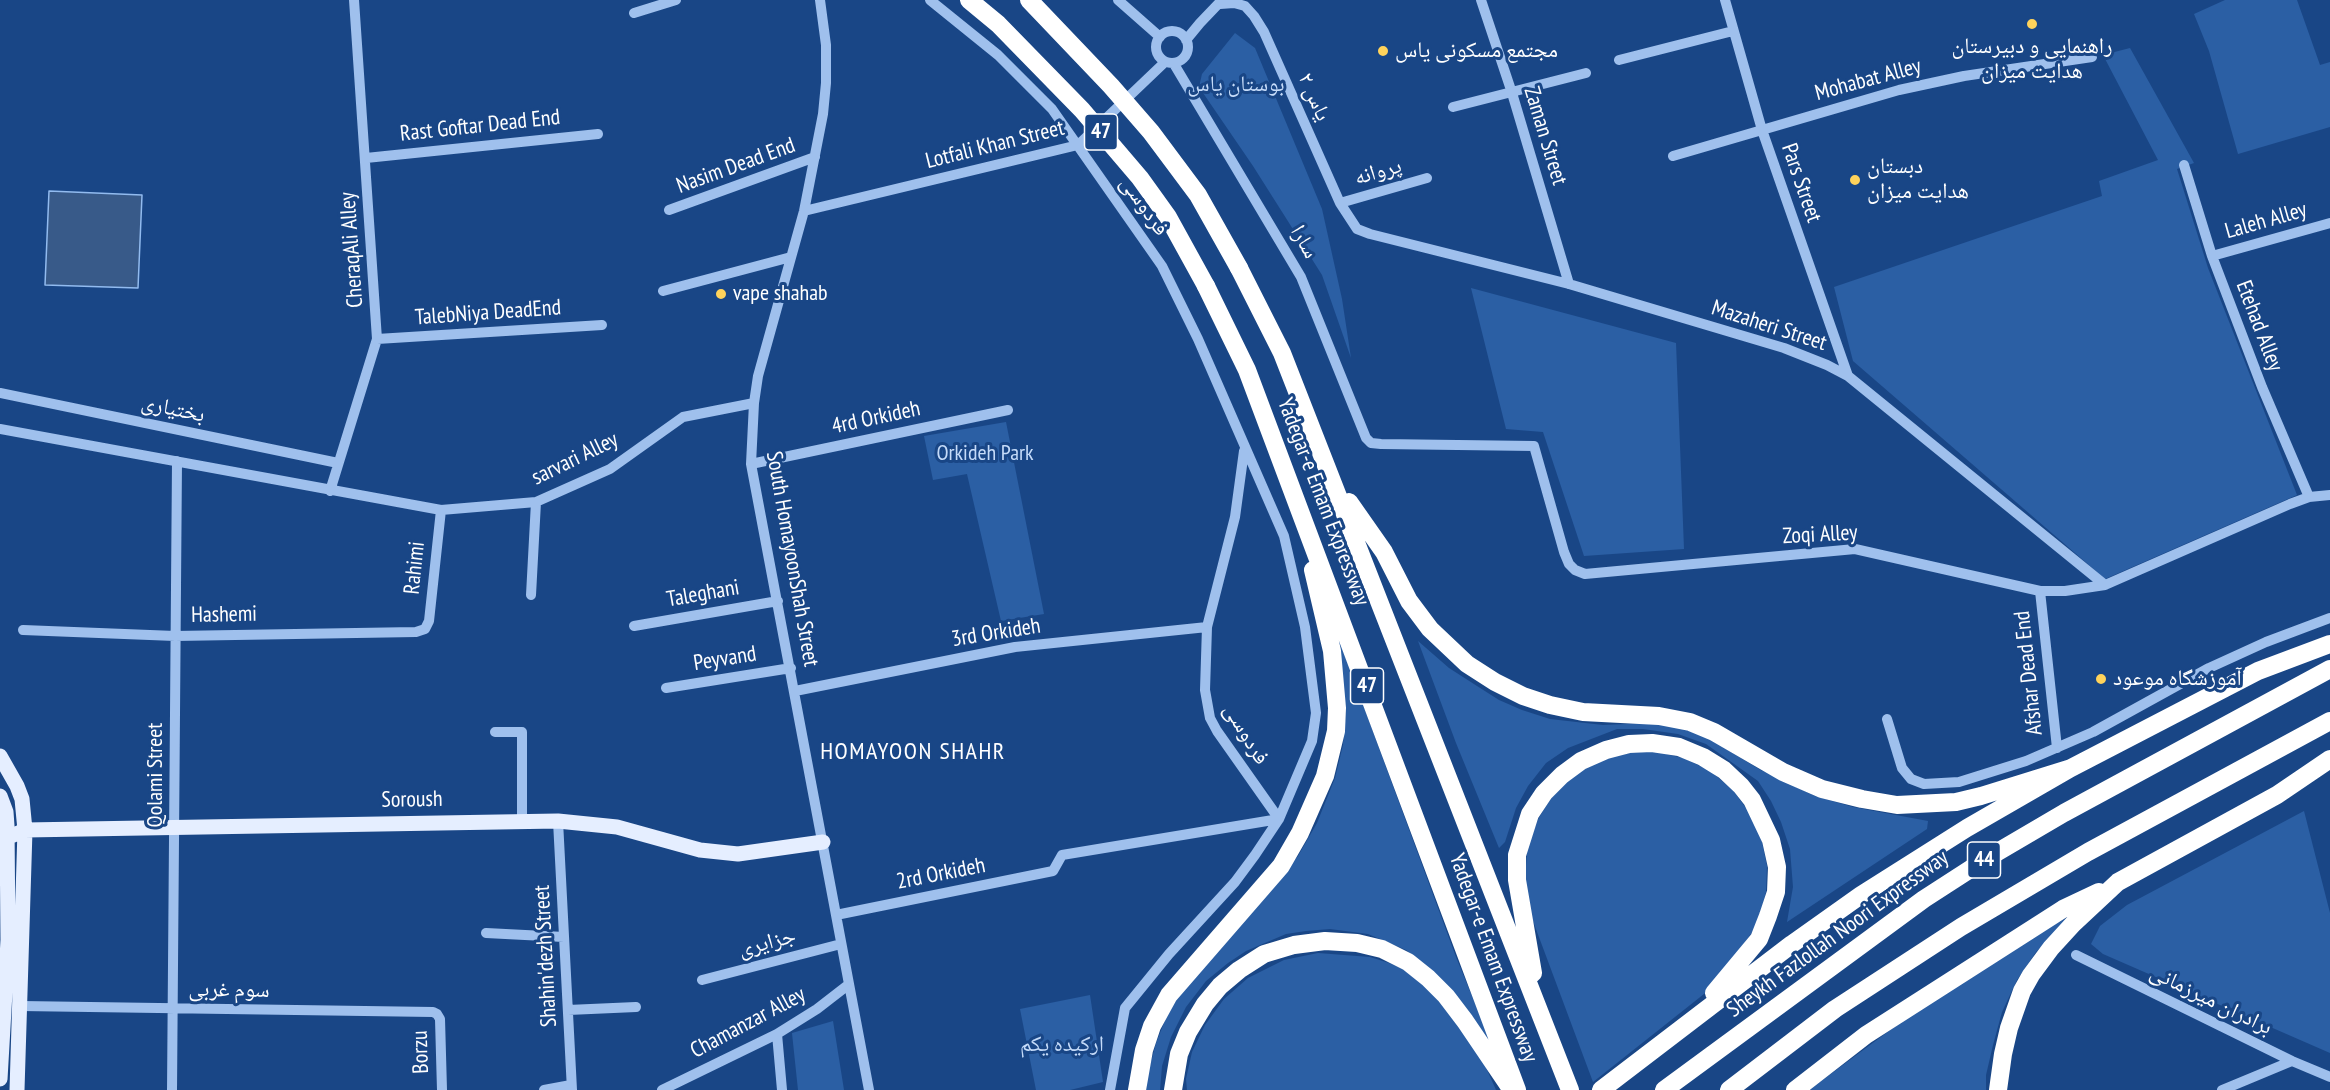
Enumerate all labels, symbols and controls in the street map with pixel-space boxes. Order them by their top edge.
marker: راهنمایی و دبیرستان هدایت میزان [2025,17,2039,31]
place label: راهنمایی و دبیرستان هدایت میزان [1951,34,2113,86]
place label: مجتمع مسکونی یاس [1395,38,1558,64]
marker: مجتمع مسکونی یاس [1376,44,1390,58]
street label: Mohabat Alley [1812,53,1924,107]
street label: یاس ۲ [1292,69,1336,125]
park label: بوستان یاس [1187,72,1285,98]
street label: Zaman Street [1518,84,1572,188]
street label: Rast Goftar Dead End [399,104,561,148]
road number: 47 [1084,114,1118,150]
street label: Lotfali Khan Street [923,115,1067,175]
street label: Nasim Dead End [673,132,799,200]
street label: Pars Street [1775,140,1827,226]
street label: پروانه [1351,153,1405,191]
place label: دبستان هدایت میزان [1867,154,1969,206]
street label: فردوسی [1114,171,1174,241]
marker: دبستان هدایت میزان [1848,173,1862,187]
street label: CheraqAli Alley [335,191,369,309]
street label: Laleh Alley [2222,197,2310,245]
street label: سارا [1284,221,1324,263]
street label: Etehad Alley [2230,277,2288,375]
place label: vape shahab [733,281,828,307]
marker: vape shahab [714,287,728,301]
street label: TalebNiya DeadEnd [414,295,562,331]
street label: Mazaheri Street [1708,295,1830,357]
street label: بختیاری [139,389,207,429]
street label: Yadegar-e Emam Expressway [1271,395,1375,609]
street label: 4rd Orkideh [829,396,923,440]
street label: sarvari Alley [528,427,622,491]
park label: Orkideh Park [936,441,1034,467]
street label: South HomayoonShah Street [760,449,824,669]
street label: Zoqi Alley [1782,520,1858,550]
street label: Rahimi [399,540,431,596]
street label: Taleghani [665,575,741,613]
street label: Hashemi [191,601,257,629]
street label: Afshar Dead End [2009,610,2049,736]
street label: 3rd Orkideh [950,613,1042,653]
street label: Peyvand [692,641,758,677]
place label: آموزشگاه موعود [2113,666,2242,692]
road number: 47 [1350,668,1384,704]
marker: آموزشگاه موعود [2094,672,2108,686]
street label: فردوسی [1217,698,1275,770]
street label: Qolami Street [143,723,169,827]
district label: HOMAYOON SHAHR [820,738,1006,766]
street label: Soroush [381,786,443,814]
road number: 44 [1968,842,2000,878]
street label: Sheykh Fazlollah Noori Expressway [1722,845,1954,1023]
street label: Yadegar-e Emam Expressway [1443,850,1543,1066]
street label: 2rd Orkideh [894,852,988,896]
street label: Shahin'dezh Street [529,884,563,1028]
street label: جزایری [736,923,798,963]
street label: برادران میرزمانی [2146,959,2276,1041]
street label: سوم غربی [188,976,270,1004]
street label: Chamanzar Alley [686,982,810,1064]
street label: Borzu [407,1030,435,1074]
park label: ارکیده یکم [1020,1032,1104,1058]

